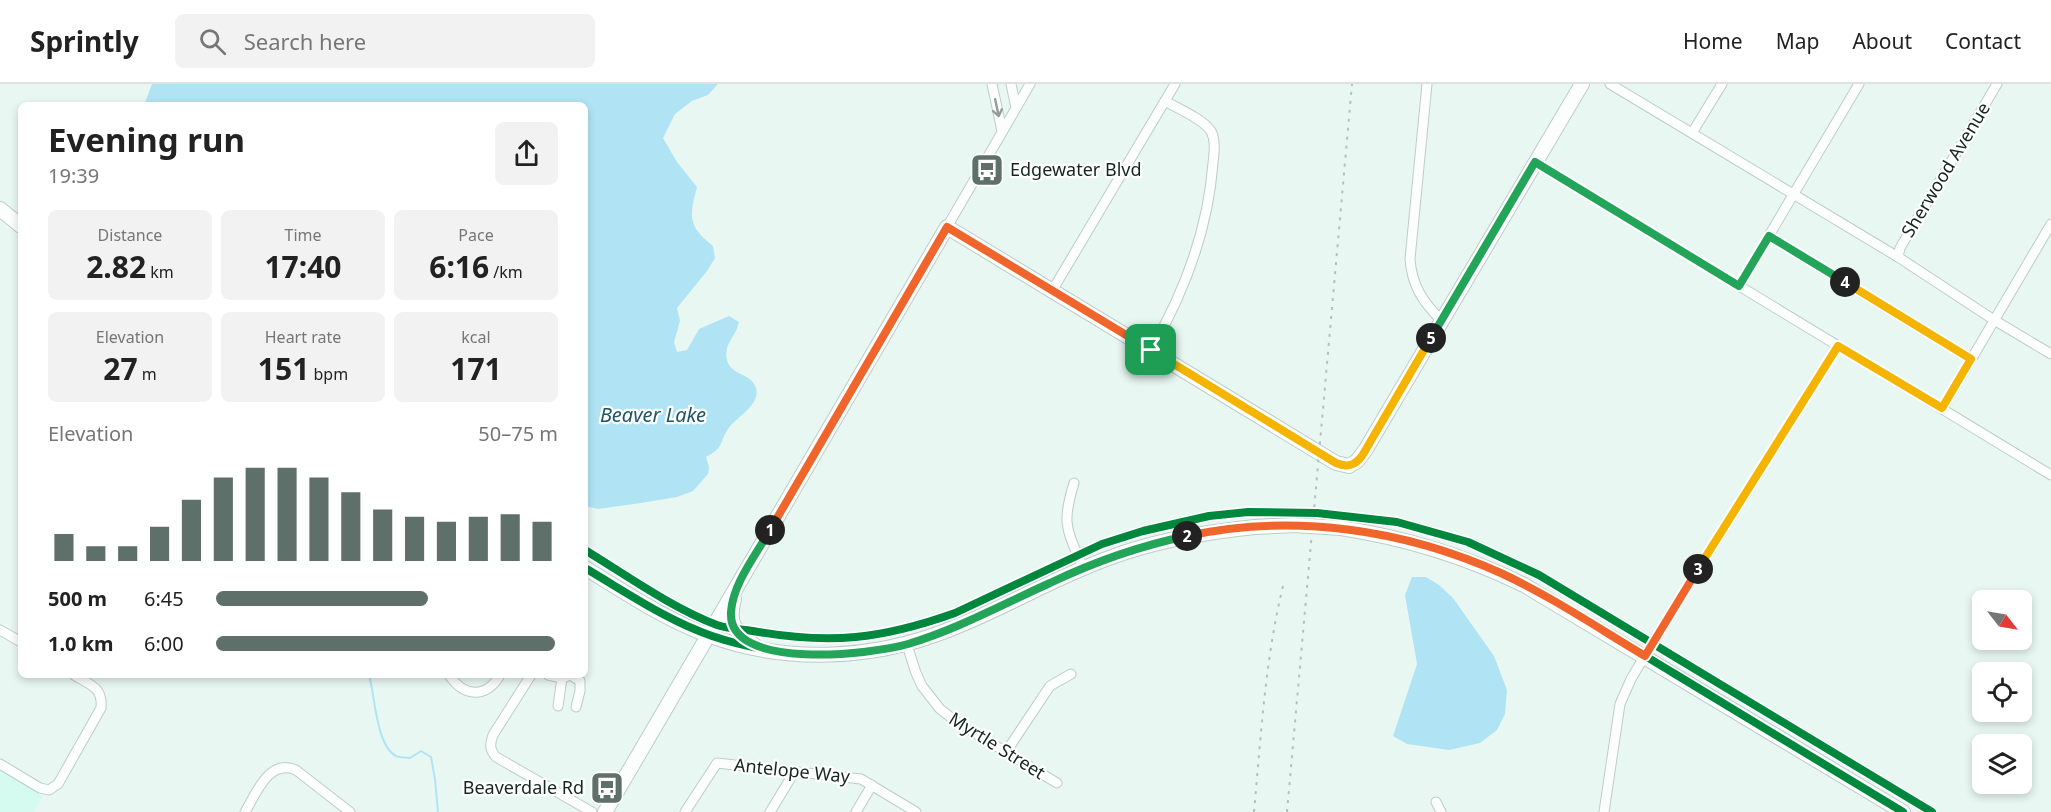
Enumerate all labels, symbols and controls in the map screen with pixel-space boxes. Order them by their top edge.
search box [175,14,595,68]
text: Sprintly [30,22,139,60]
icon: search [196,25,229,58]
text: Search here [244,26,366,56]
text: Home [1683,27,1743,55]
text: Map [1776,27,1819,55]
text: About [1852,27,1912,55]
text: Contact [1945,27,2021,55]
one-way arrow [992,97,1003,117]
street label: Sherwood Avenue [1895,98,1995,241]
text: Evening run [48,117,245,162]
button: share [495,122,558,185]
bus stop icon: Edgewater Blvd [969,152,1005,188]
place label: Edgewater Blvd [1010,157,1142,181]
text: 19:39 [48,162,99,189]
text: Distance [98,224,162,246]
text: Time [284,224,322,246]
text: Pace [458,224,494,246]
text: 2.82 [86,246,146,287]
text: 17:40 [264,246,342,287]
text: 6:16 [429,246,489,287]
text: km [146,261,174,283]
text: /km [489,261,523,283]
pin: 4 [1830,267,1860,297]
text: 4 [1840,271,1850,293]
pin: 5 [1416,323,1446,353]
pin [1125,324,1176,375]
text: Elevation [96,326,164,348]
text: Heart rate [265,326,341,348]
text: kcal [461,326,491,348]
text: 5 [1426,327,1436,349]
icon: arrive [1134,333,1167,366]
text: 27 [103,348,138,389]
text: 151 [258,348,309,389]
text: 171 [450,348,502,389]
text: m [138,363,157,385]
text: bpm [309,363,348,385]
water label: Beaver Lake [600,401,706,428]
text: Elevation [48,420,133,447]
text: 50–75 m [478,420,558,447]
pin: 1 [755,515,785,545]
text: 1 [765,519,775,541]
pin: 2 [1172,521,1202,551]
text: 2 [1182,525,1192,547]
pin: 3 [1683,554,1713,584]
text: 3 [1693,558,1703,580]
text: 500 m [48,585,107,612]
text: 6:45 [144,585,184,612]
north arrow [1972,590,2032,650]
map controls [1972,590,2032,794]
text: 1.0 km [48,630,114,657]
text: 6:00 [144,630,184,657]
button: locate [1972,662,2032,722]
street label: Myrtle Street [945,706,1051,785]
button: layers [1972,734,2032,794]
street label: Antelope Way [733,752,852,788]
bus stop icon: Beaverdale Rd [589,770,625,806]
place label: Beaverdale Rd [463,775,584,799]

